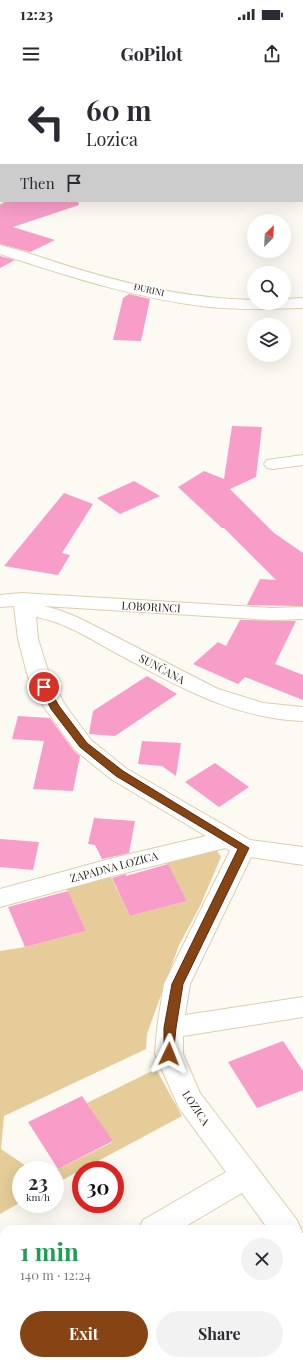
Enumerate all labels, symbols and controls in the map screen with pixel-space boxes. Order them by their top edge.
text: 12:23 [20,4,53,24]
text: GoPilot [120,42,183,66]
icon: menu [20,43,42,65]
icon: share [261,43,283,65]
text: 60 m [86,91,152,128]
icon: left [20,96,72,148]
text: Lozica [86,127,138,151]
icon: arrive [63,172,85,194]
text: Then [20,173,55,193]
north arrow [247,214,291,258]
map controls [247,214,291,362]
button: search [247,266,291,310]
street label: ĐURINI [133,280,166,298]
button: layers [247,318,291,362]
street label: LOBORINCI [121,597,181,616]
street label: SUNČANA [137,650,188,687]
pin [27,670,61,704]
icon: arrive [33,676,55,698]
street label: ZAPADNA LOZICA [68,848,160,885]
position arrow [148,1033,190,1075]
street label: LOZICA [179,1087,214,1128]
speed limit sign: 30 [72,1161,124,1213]
text: 23 [28,1168,48,1195]
text: km/h [26,1190,50,1204]
text: 1 min [20,1235,79,1267]
button: close [241,1238,283,1280]
text: 140 m · 12:24 [20,1266,91,1283]
button: Exit [20,1311,148,1357]
button: Share [156,1311,283,1357]

